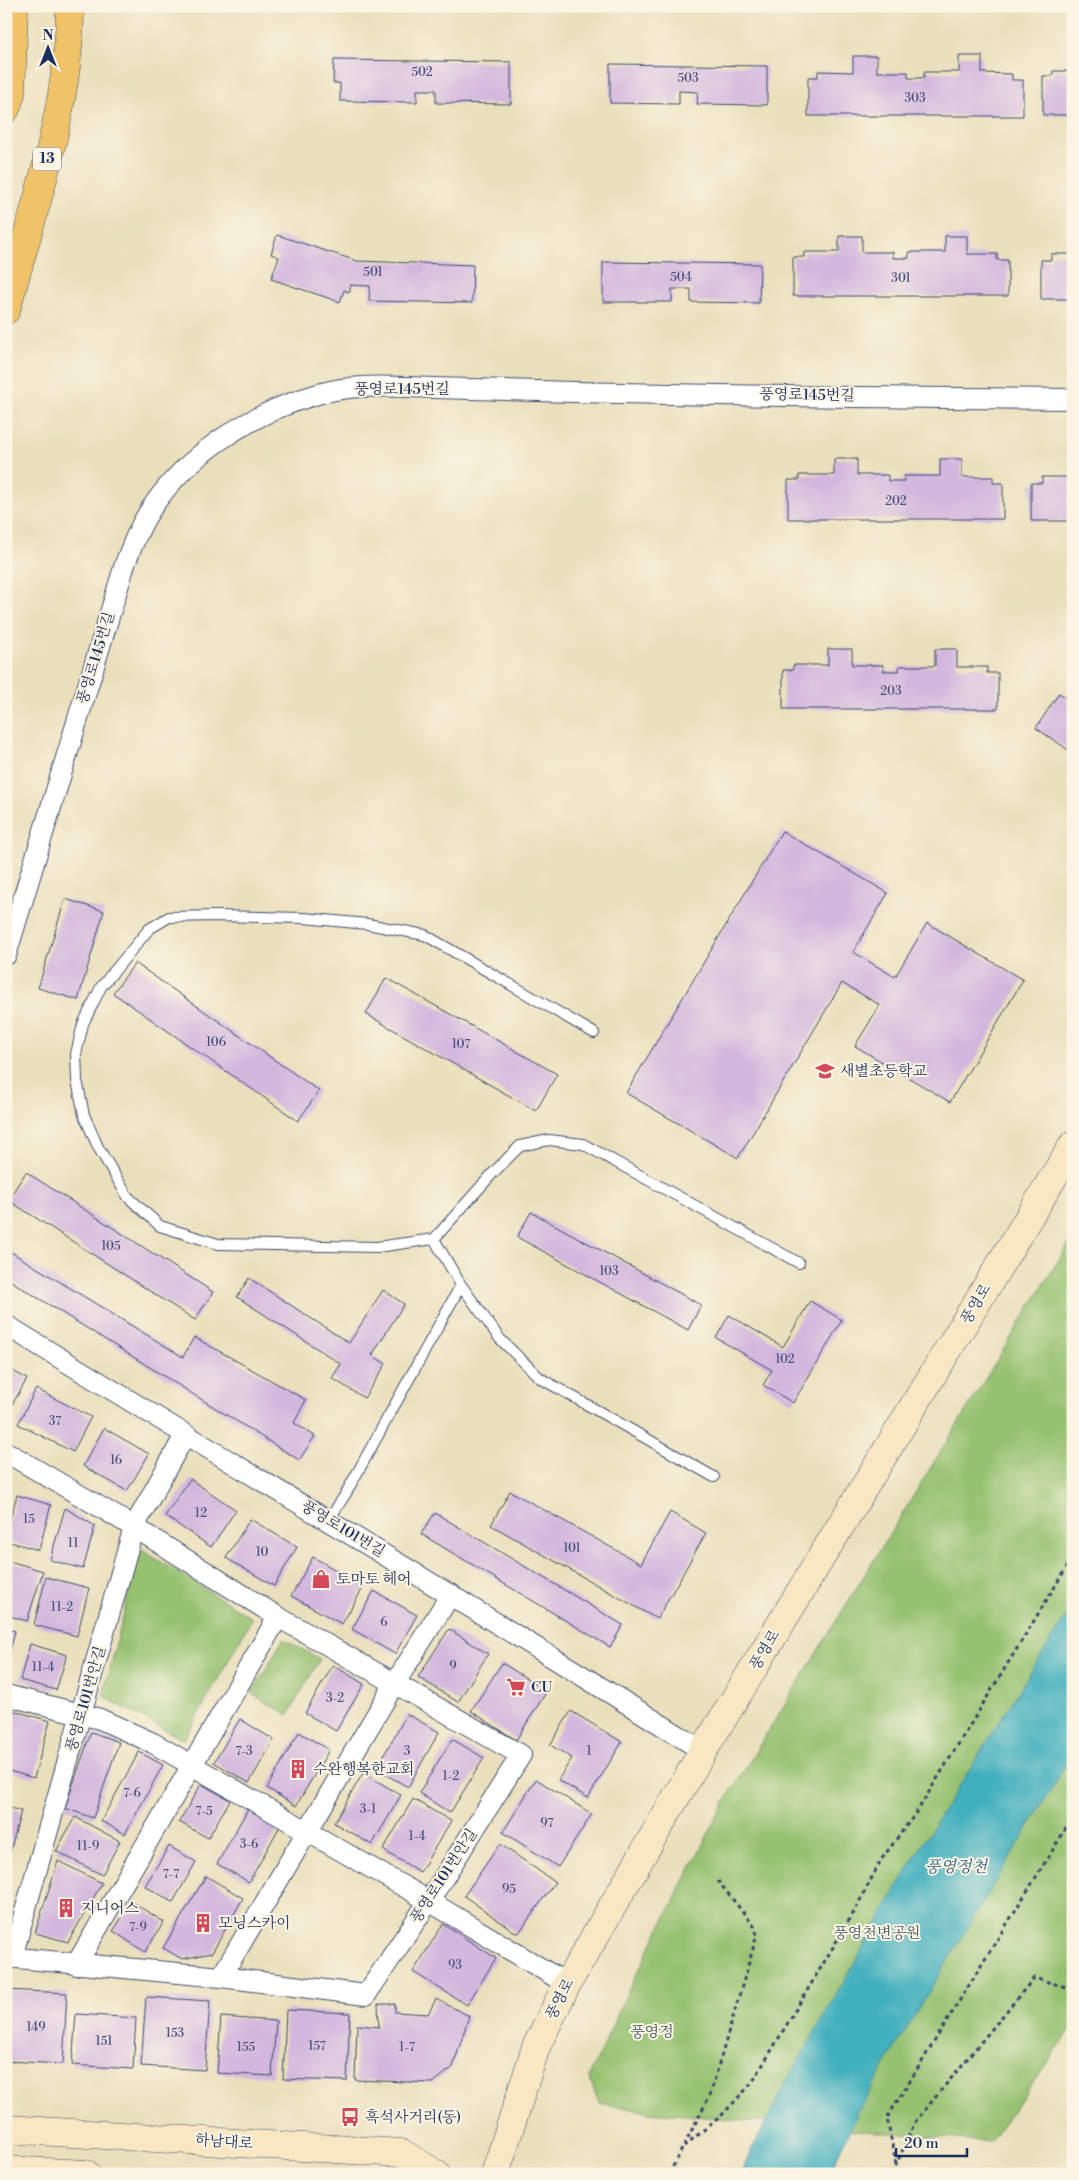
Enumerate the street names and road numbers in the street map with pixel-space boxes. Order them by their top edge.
road number: 13 [33,148,61,170]
street label: 풍영로145번길 [354,380,450,399]
street label: 풍영로145번길 [759,385,855,405]
street label: 풍영로145번길 [73,610,119,706]
street label: 풍영로 [957,1280,996,1328]
street label: 풍영로101번길 [298,1497,388,1561]
street label: 풍영로 [746,1626,785,1674]
street label: 풍영로101번안길 [62,1644,110,1754]
street label: 풍영로101번안길 [406,1825,482,1927]
street label: 풍영로 [542,1975,579,2023]
street label: 하남대로 [194,2131,254,2154]

